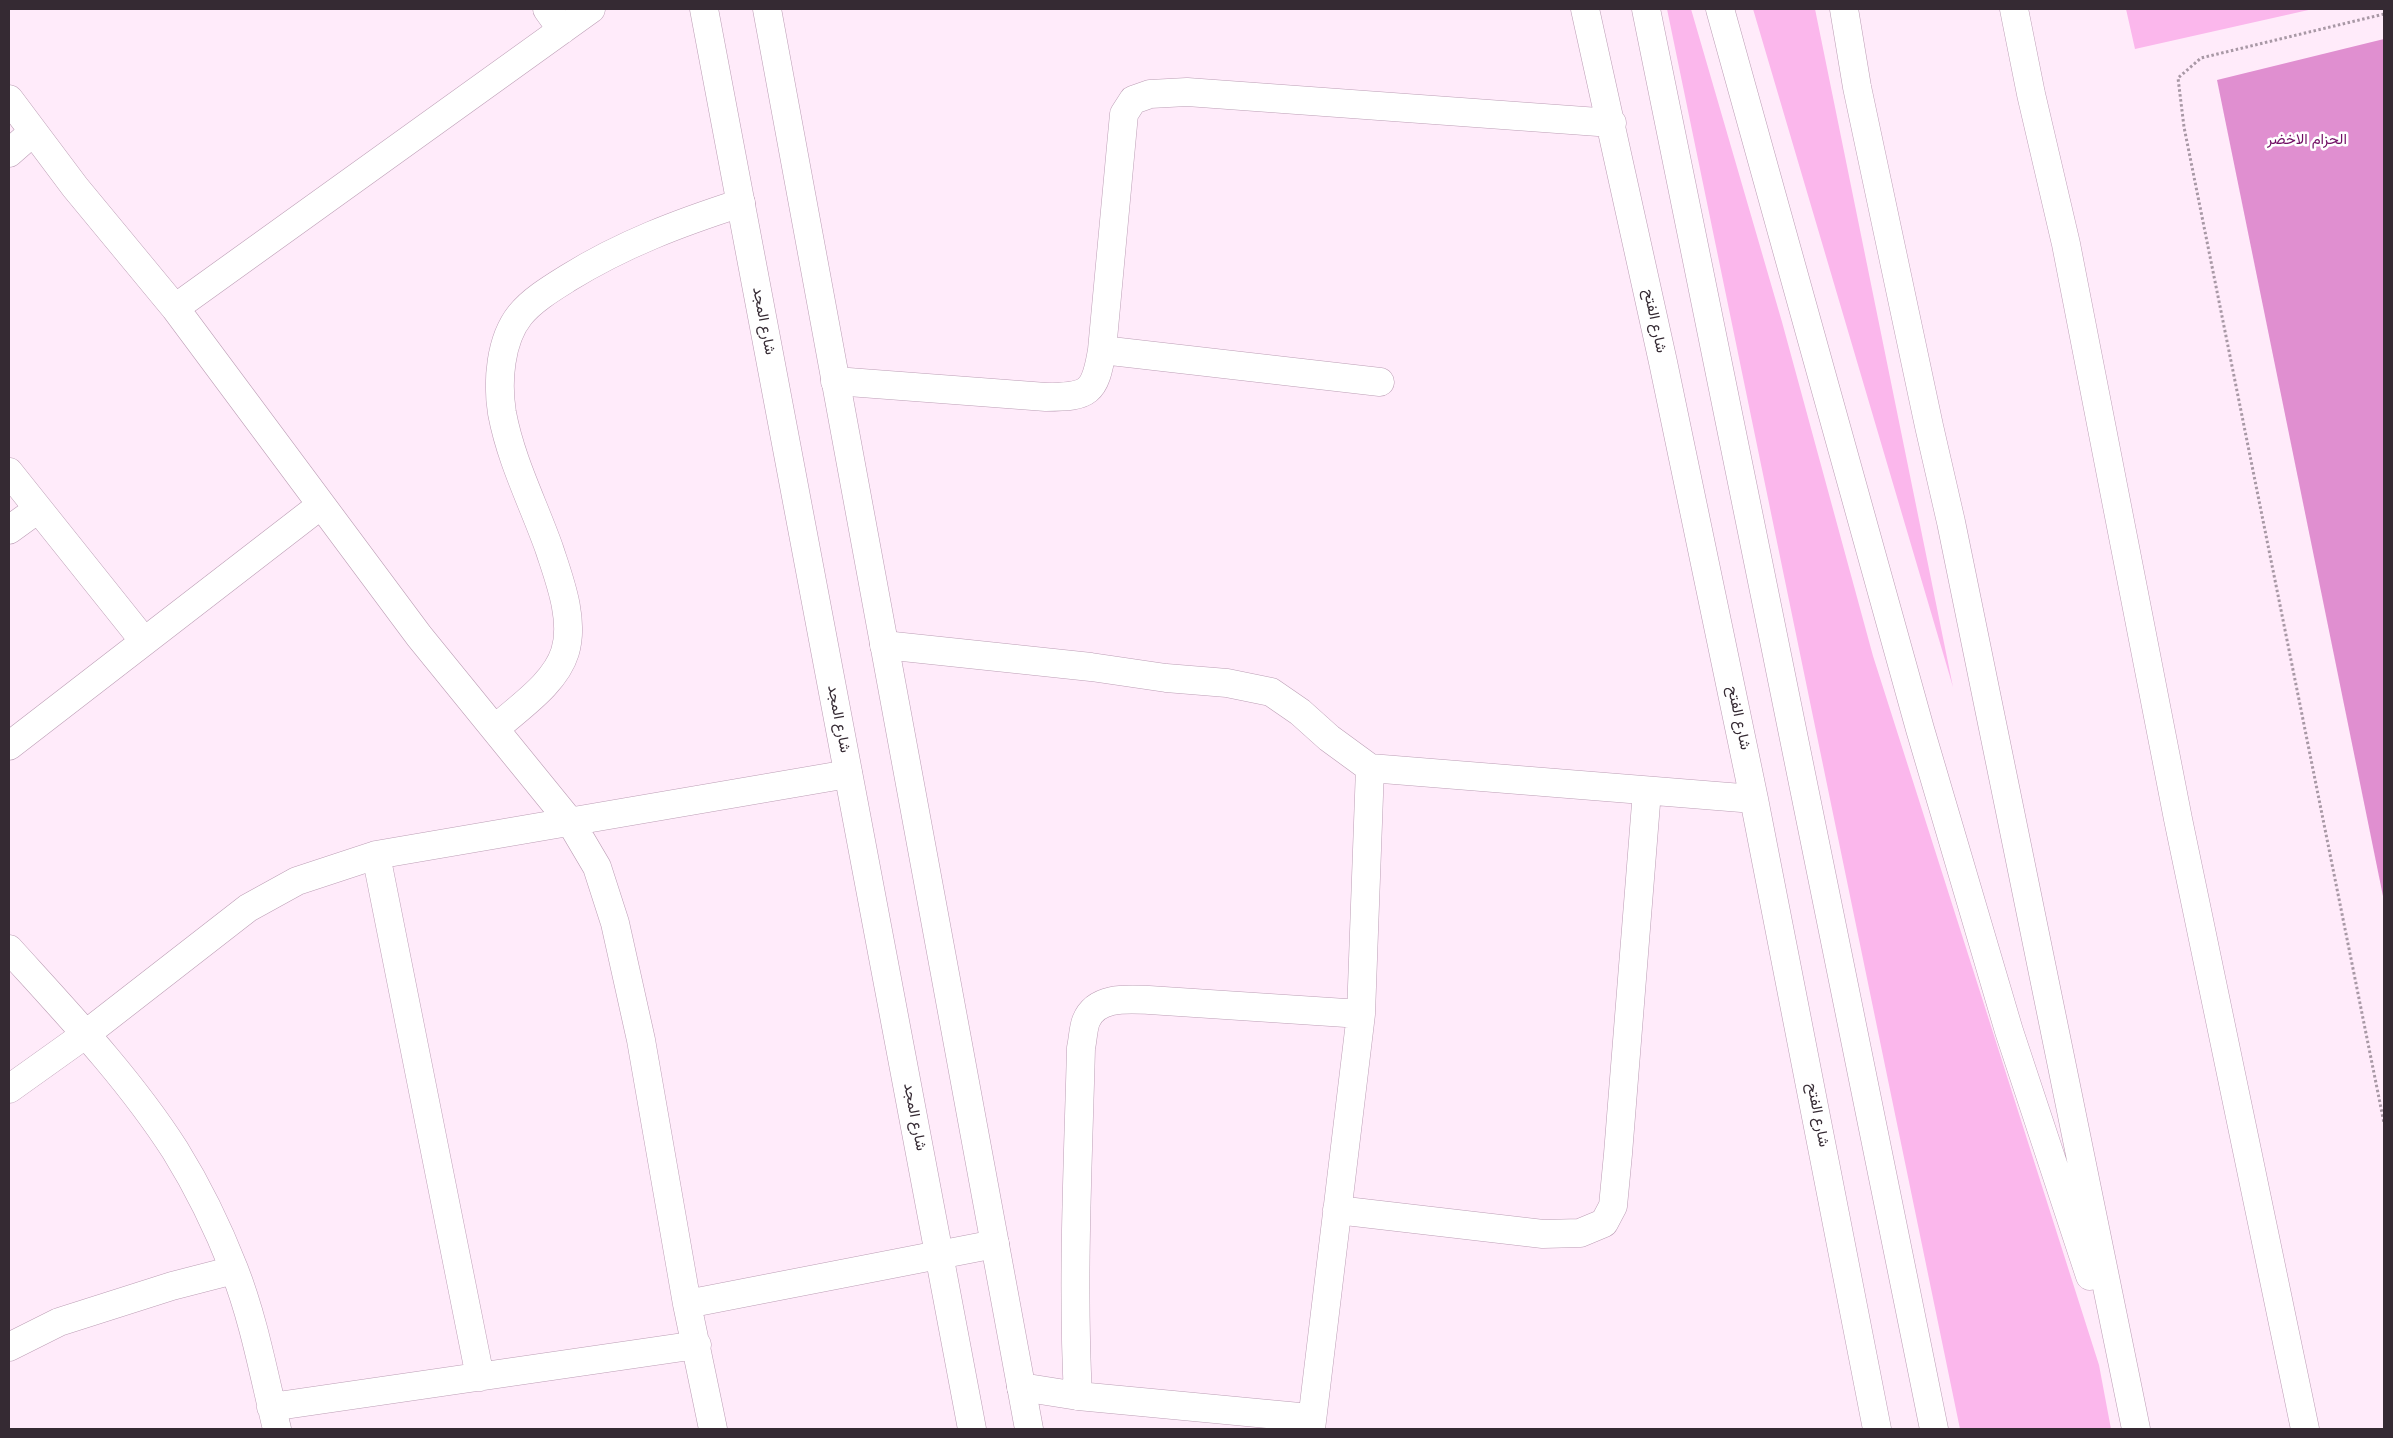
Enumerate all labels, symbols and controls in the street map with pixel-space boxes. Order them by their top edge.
park label: الحزام الاخضر [2267,131,2347,149]
street label: شارع المجد [748,286,778,356]
street label: شارع الفتح [1638,287,1670,355]
street label: شارع المجد [823,684,853,754]
street label: شارع الفتح [1722,684,1754,752]
street label: شارع الفتح [1802,1081,1832,1149]
street label: شارع المجد [899,1082,929,1152]

